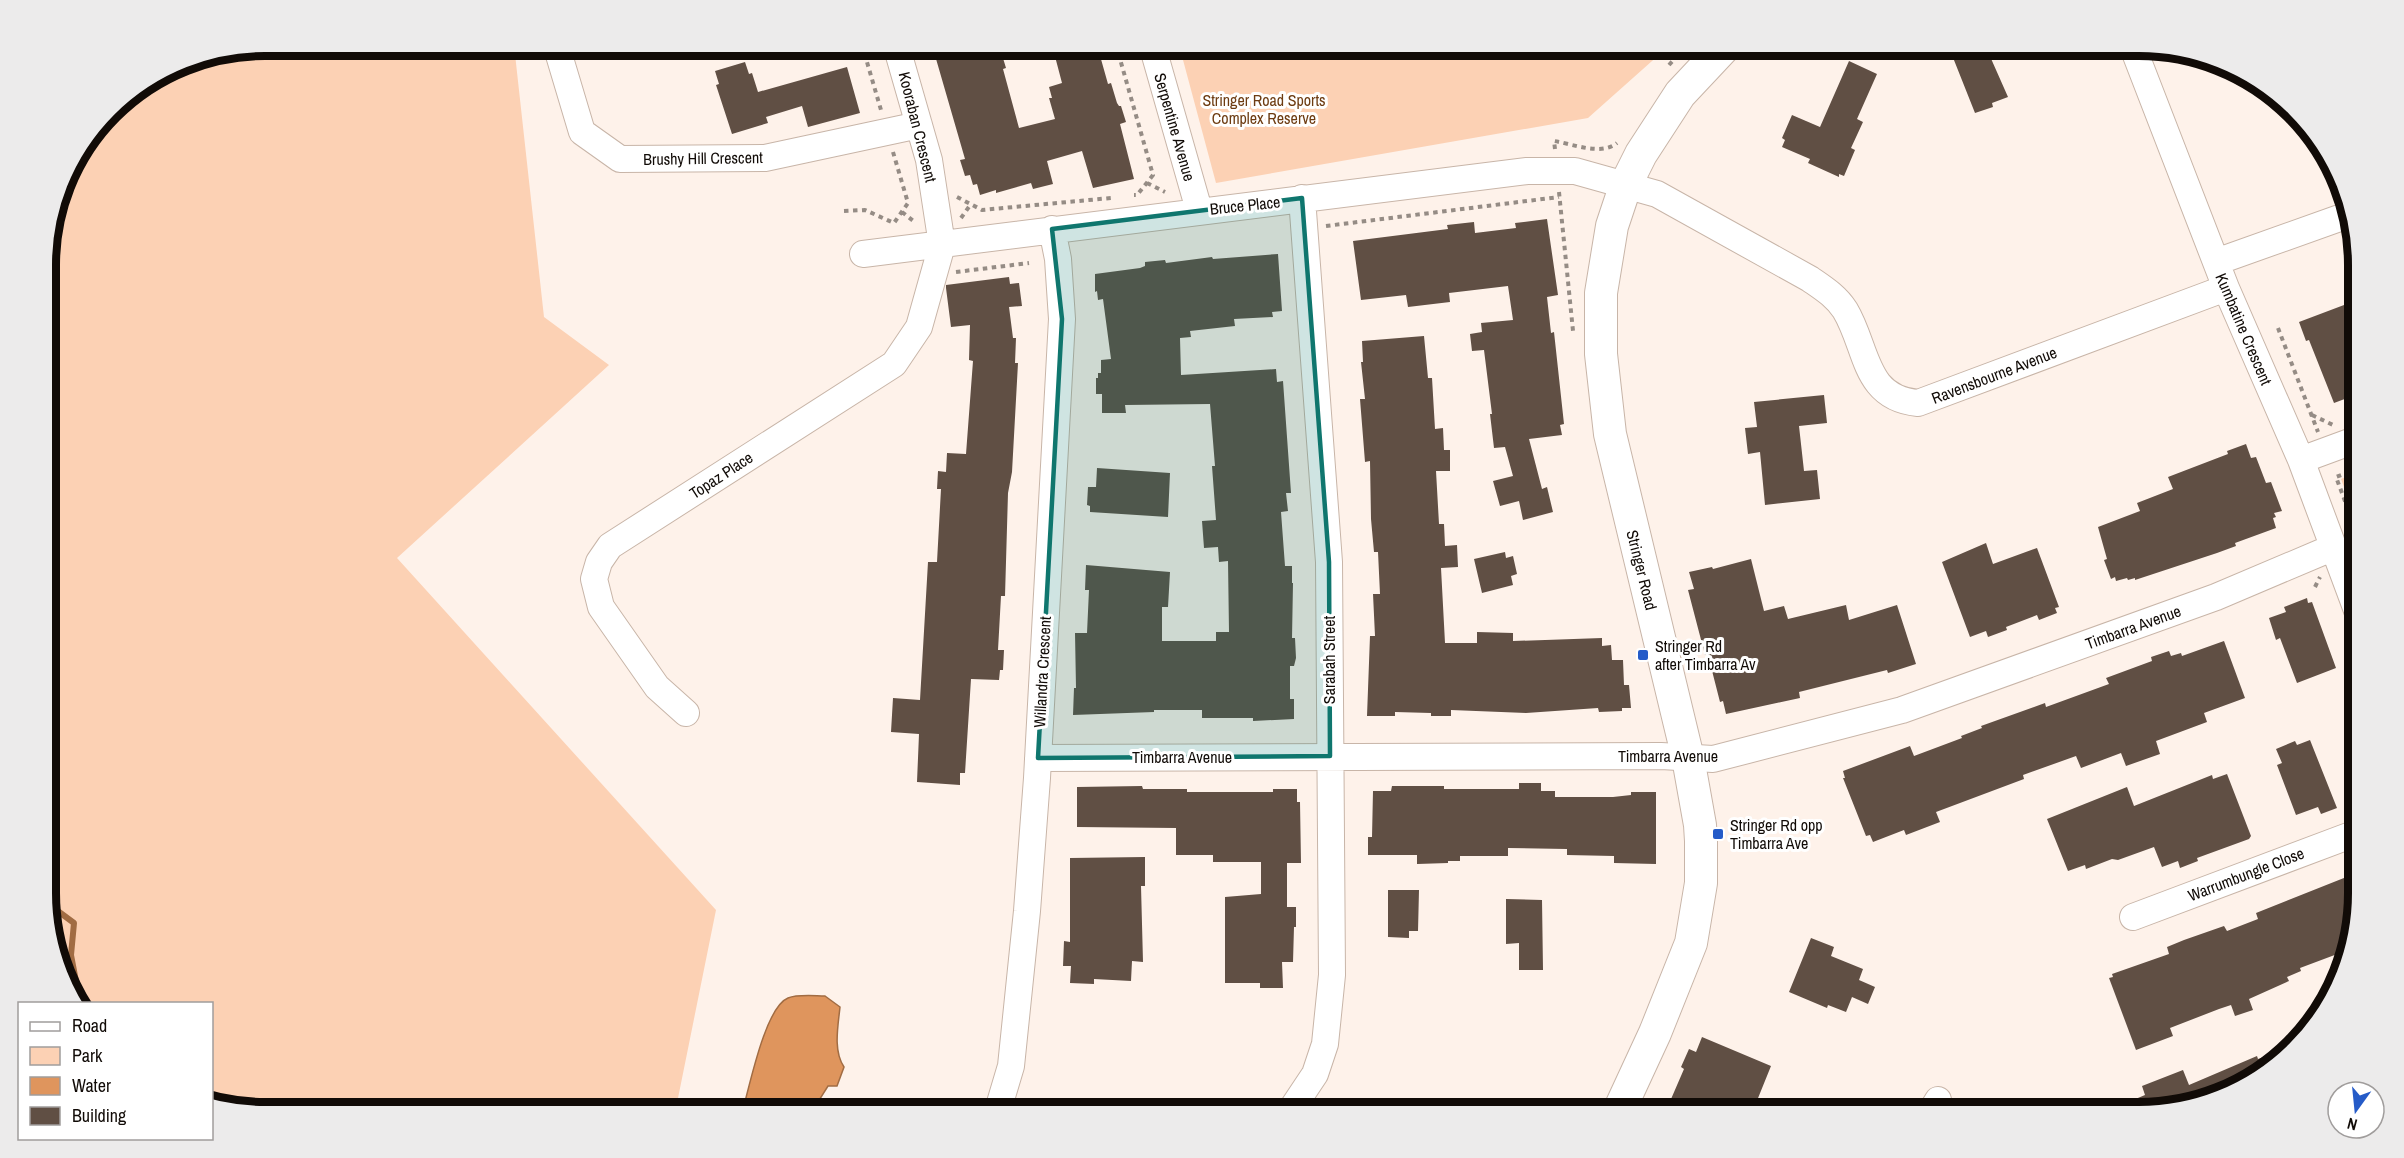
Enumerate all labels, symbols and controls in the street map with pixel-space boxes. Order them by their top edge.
street label: Kooraban Crescent [894,69,942,185]
street label: Serpentine Avenue [1149,70,1201,184]
park label: Stringer Road Sports Complex Reserve [1202,89,1326,129]
street label: Brushy Hill Crescent [643,146,763,170]
street label: Bruce Place [1209,190,1281,220]
street label: Kumbatine Crescent [2211,270,2278,389]
street label: Ravensbourne Avenue [1928,341,2060,409]
street label: Topaz Place [685,446,757,504]
street label: Stringer Road [1621,528,1663,612]
street label: Timbarra Avenue [2082,600,2184,654]
street label: Willandra Crescent [1028,615,1056,728]
street label: Sarabah Street [1318,616,1340,704]
place label: Stringer Rd after Timbarra Av [1655,635,1756,675]
marker: Stringer Rd after Timbarra Av [1636,648,1650,662]
street label: Timbarra Avenue [1618,745,1718,767]
street label: Timbarra Avenue [1132,746,1232,768]
place label: Stringer Rd opp Timbarra Ave [1730,814,1823,854]
marker: Stringer Rd opp Timbarra Ave [1711,827,1725,841]
street label: Warrumbungle Close [2185,842,2307,906]
legend [18,1002,213,1140]
text: Road [72,1013,107,1038]
text: Park [72,1043,103,1068]
text: Water [72,1073,111,1098]
north arrow [2326,1080,2386,1140]
text: Building [72,1103,127,1128]
text: N [2345,1113,2360,1136]

